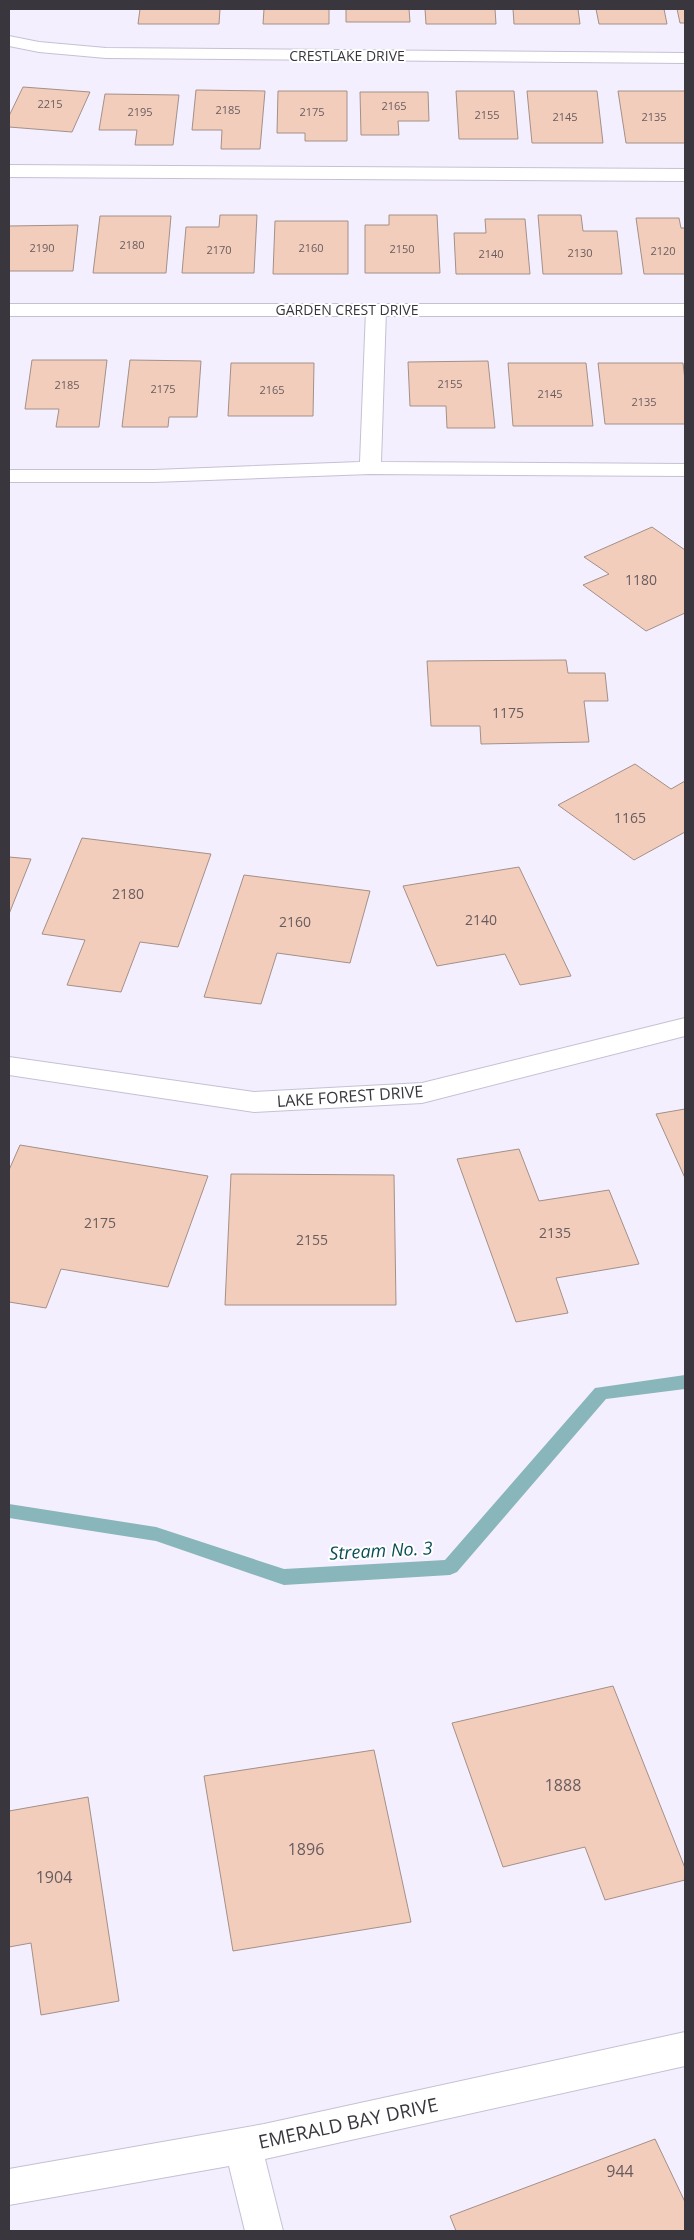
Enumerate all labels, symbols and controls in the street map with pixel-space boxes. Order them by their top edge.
street label: CRESTLAKE DRIVE [289,46,405,65]
house number: 2215 [37,96,63,111]
house number: 2165 [381,98,407,113]
house number: 2185 [215,102,241,117]
house number: 2195 [127,104,153,119]
house number: 2175 [299,104,325,119]
house number: 2155 [474,107,500,122]
house number: 2145 [552,109,578,124]
house number: 2135 [641,109,667,124]
house number: 2180 [119,237,145,252]
house number: 2190 [29,240,55,255]
house number: 2160 [298,240,324,255]
house number: 2150 [389,241,415,256]
house number: 2170 [206,242,232,257]
house number: 2120 [650,243,676,258]
house number: 2130 [567,245,593,260]
house number: 2140 [478,246,504,261]
street label: GARDEN CREST DRIVE [276,300,418,319]
house number: 2155 [437,376,463,391]
house number: 2185 [54,377,80,392]
house number: 2175 [150,381,176,396]
house number: 2165 [259,382,285,397]
house number: 2145 [537,386,563,401]
house number: 2135 [631,394,657,409]
house number: 1180 [625,570,657,589]
house number: 1175 [492,703,524,722]
house number: 1165 [614,808,646,827]
house number: 2180 [112,884,144,903]
house number: 2140 [465,910,497,929]
house number: 2160 [279,912,311,931]
street label: LAKE FOREST DRIVE [276,1080,424,1112]
house number: 2175 [84,1213,116,1232]
house number: 2135 [539,1223,571,1242]
house number: 2155 [296,1230,328,1249]
water label: Stream No. 3 [329,1535,433,1565]
house number: 1888 [545,1774,581,1796]
house number: 1896 [288,1838,324,1860]
house number: 1904 [36,1866,72,1888]
street label: EMERALD BAY DRIVE [256,2091,440,2155]
house number: 944 [606,2160,634,2182]

